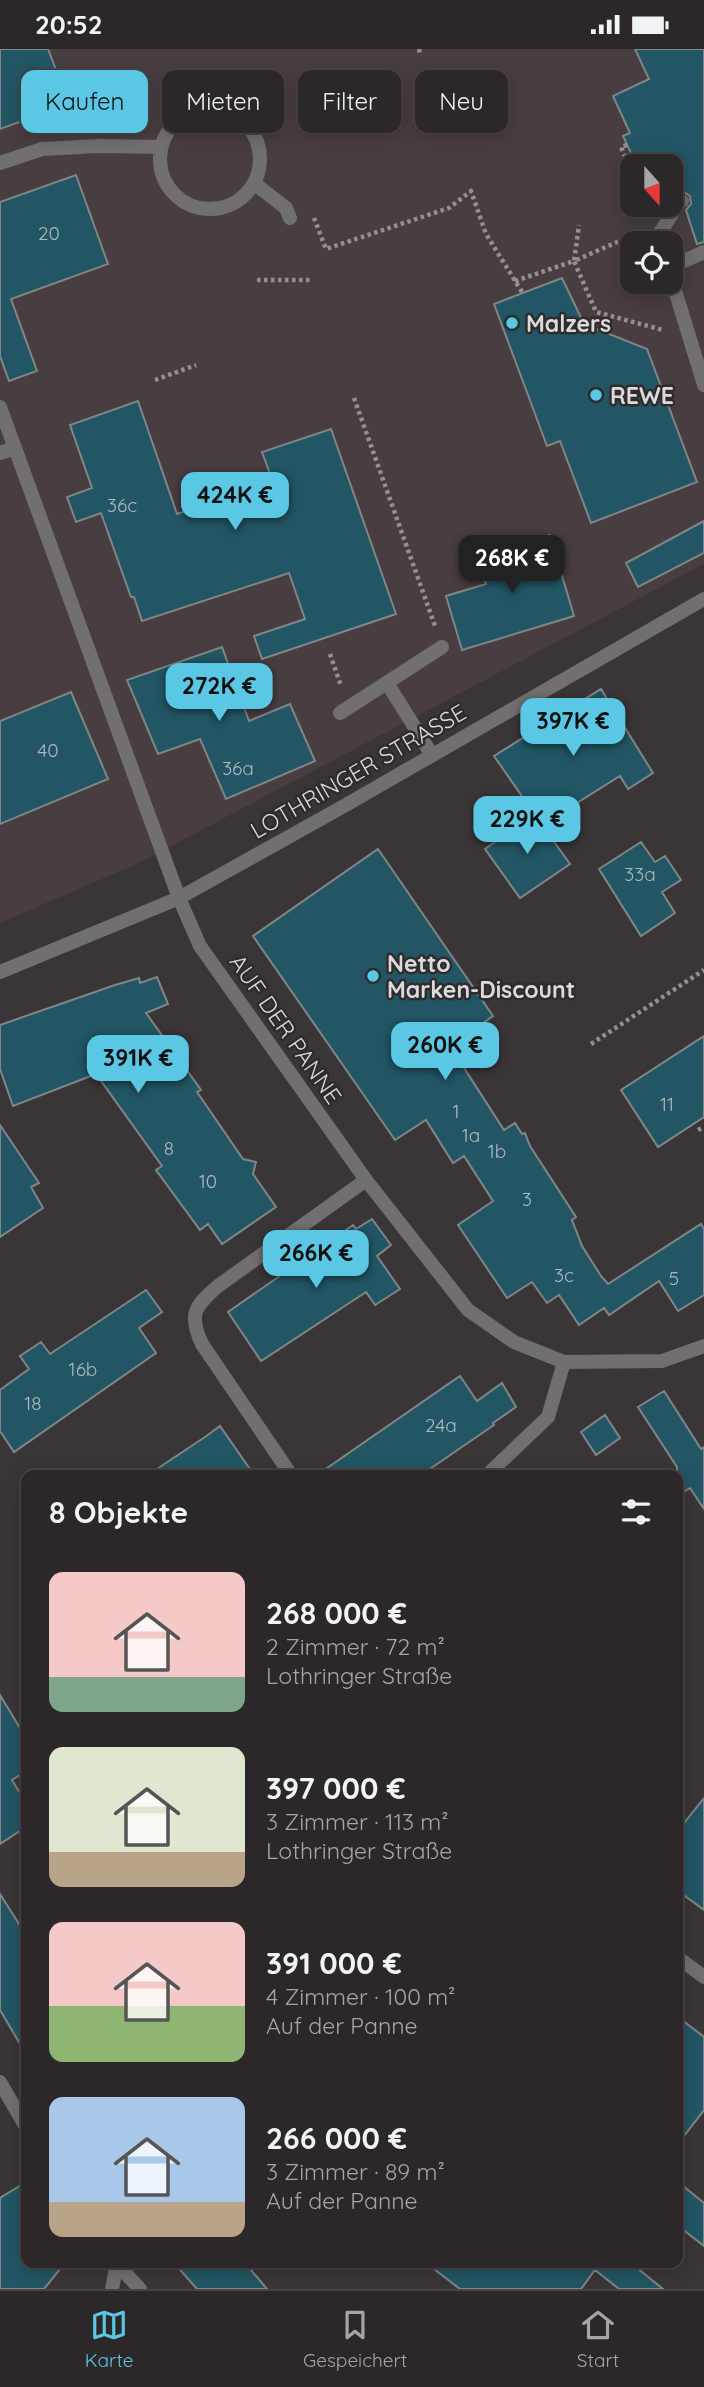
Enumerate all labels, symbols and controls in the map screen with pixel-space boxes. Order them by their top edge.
text: 20:52 [35,8,103,41]
chip: Kaufen [21,70,148,133]
chip: Mieten [162,70,284,133]
chip: Filter [298,70,401,133]
chip: Neu [415,70,508,133]
north arrow [620,154,682,217]
map controls [620,154,683,294]
house number: 20 [38,221,60,245]
button: locate [620,231,683,294]
place label: Malzers [526,309,611,338]
marker: Malzers [504,315,520,331]
place label: REWE [610,381,674,410]
marker: REWE [588,387,604,403]
pin: 424K € [178,473,292,532]
text: 424K € [197,480,273,509]
house number: 36c [107,493,137,517]
pin: 268K € [455,535,569,595]
text: 268K € [475,543,549,572]
pin: 272K € [162,663,276,723]
text: 272K € [182,671,256,700]
street label: LOTHRINGER STRASSE [245,697,471,845]
pin: 397K € [516,699,630,758]
text: 397K € [536,706,610,735]
house number: 40 [37,738,59,762]
house number: 36a [222,756,254,780]
pin: 229K € [470,797,584,856]
text: 229K € [489,804,565,833]
house number: 33a [624,862,656,886]
street label: AUF DER PANNE [224,949,348,1109]
place label: Netto Marken-Discount [387,949,575,1004]
marker: Netto Marken-Discount [365,968,381,984]
pin: 260K € [388,1023,502,1082]
text: 260K € [407,1030,483,1059]
pin: 391K € [81,1035,195,1095]
text: 391K € [103,1043,173,1072]
house number: 11 [660,1092,674,1116]
house number: 1 [452,1099,460,1123]
house number: 1a [462,1123,480,1147]
house number: 8 [164,1136,174,1160]
house number: 1b [488,1139,506,1163]
house number: 10 [199,1169,217,1193]
house number: 3 [522,1187,532,1211]
pin: 266K € [259,1231,373,1290]
text: 266K € [279,1238,353,1267]
house number: 3c [554,1263,574,1287]
house number: 5 [669,1266,679,1290]
house number: 16b [69,1357,97,1381]
house number: 18 [24,1391,42,1415]
house number: 24a [425,1413,457,1437]
text: 8 Objekte [49,1493,188,1531]
icon: filters [617,1493,655,1531]
text: 268 000 € [266,1594,407,1632]
icon: home [105,1600,189,1684]
text: 2 Zimmer · 72 m² [266,1632,445,1661]
text: Lothringer Straße [266,1661,452,1690]
text: 397 000 € [266,1769,406,1807]
icon: home [105,1775,189,1859]
text: 3 Zimmer · 113 m² [266,1807,449,1836]
text: Lothringer Straße [266,1836,452,1865]
text: 391 000 € [266,1944,402,1982]
icon: home [105,1950,189,2034]
text: 4 Zimmer · 100 m² [266,1982,455,2011]
text: Auf der Panne [266,2011,417,2040]
text: 266 000 € [266,2119,407,2157]
icon: home [105,2125,189,2209]
text: 3 Zimmer · 89 m² [266,2157,445,2186]
text: Auf der Panne [266,2186,417,2215]
tab: Karte [85,2306,134,2372]
tab: Gespeichert [303,2306,407,2372]
tab: Start [577,2306,619,2372]

